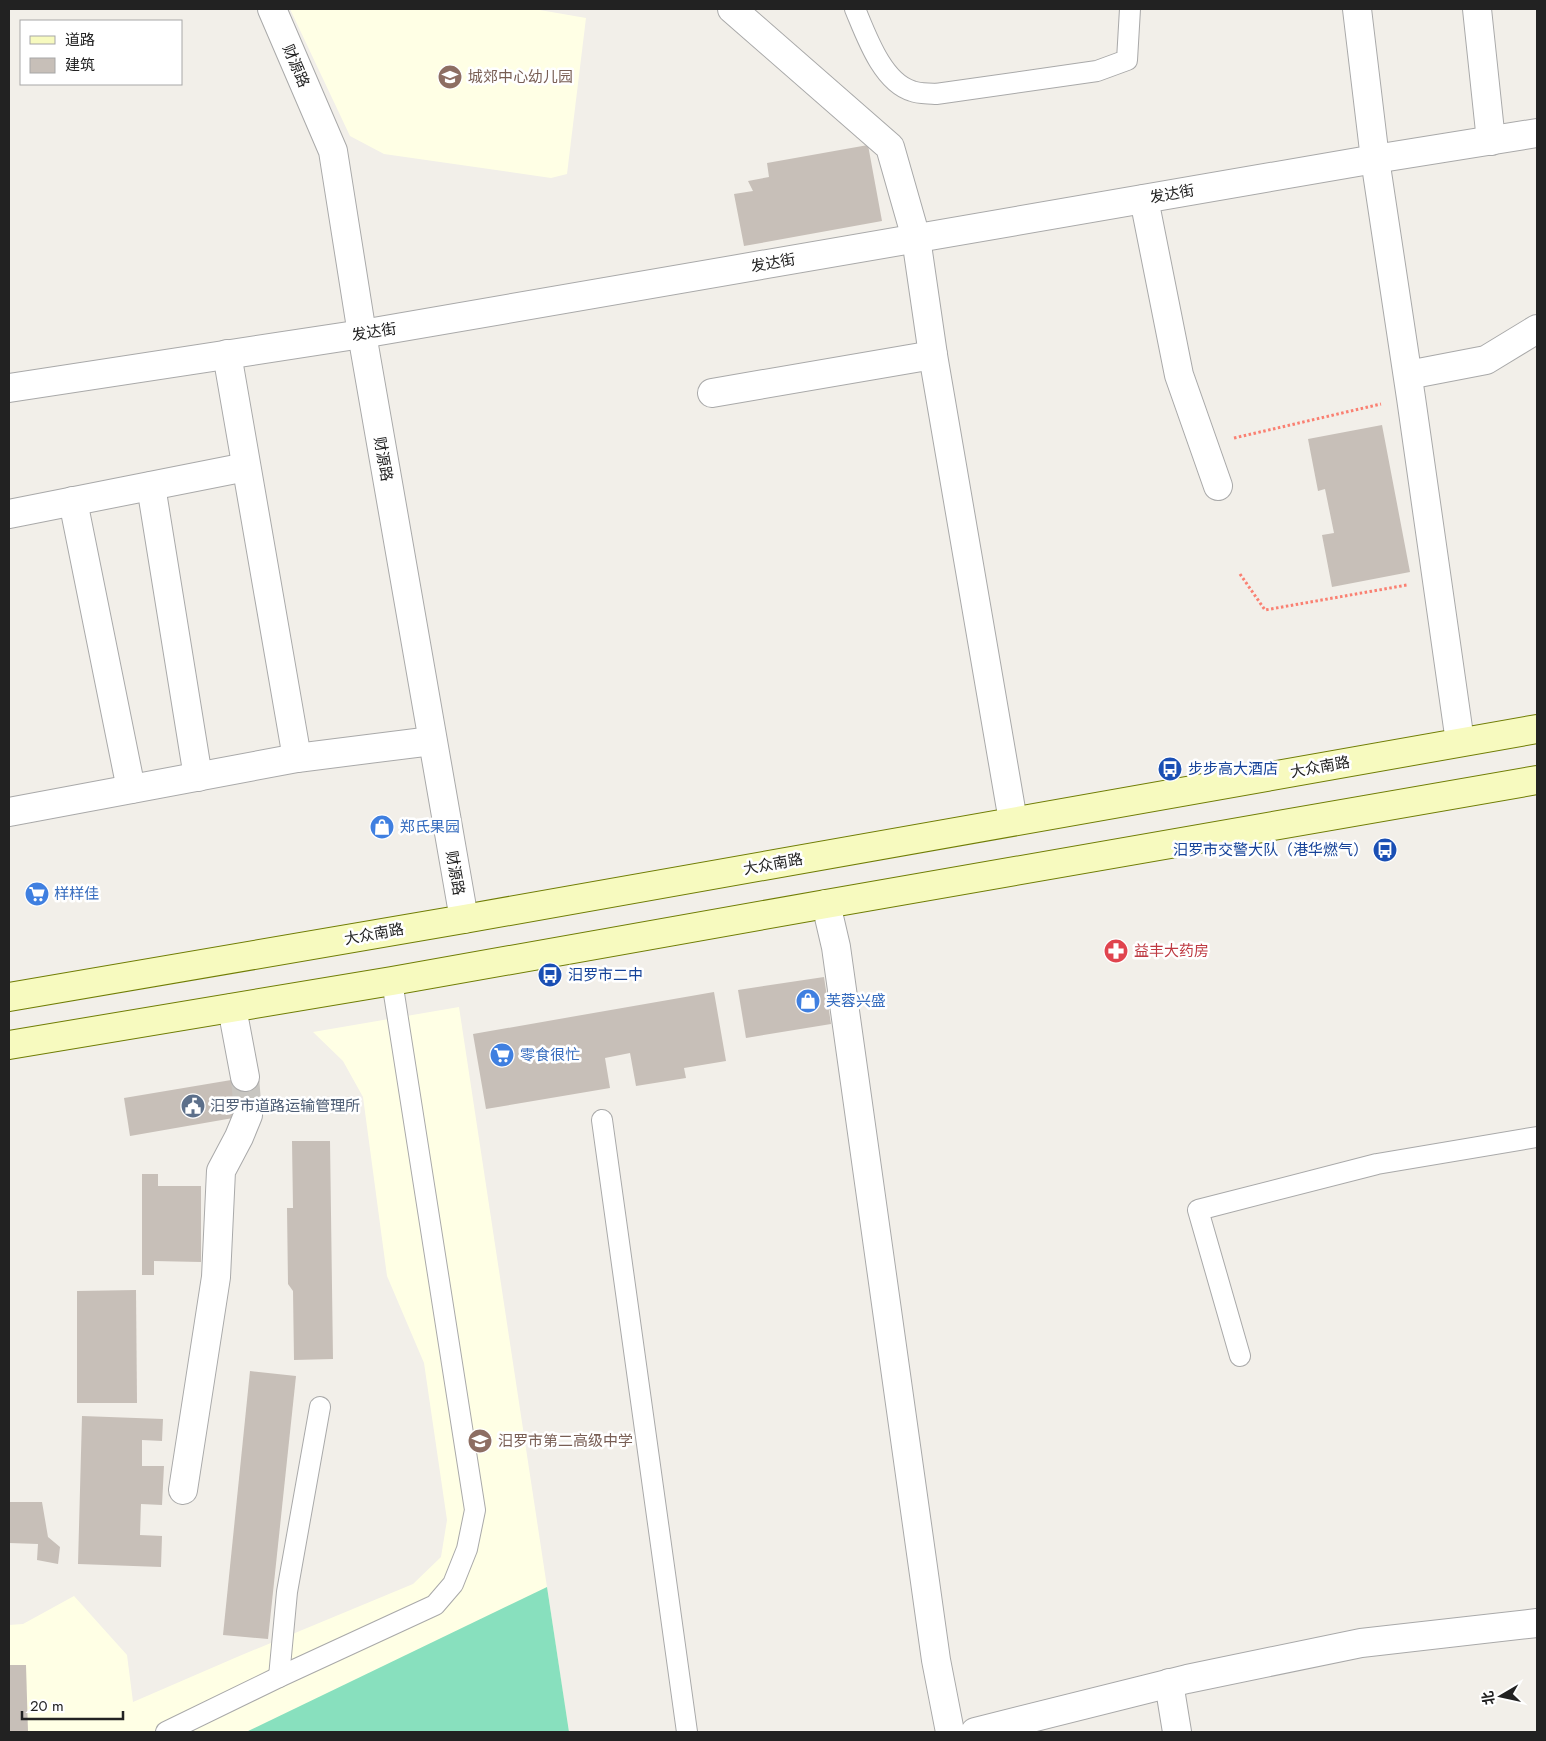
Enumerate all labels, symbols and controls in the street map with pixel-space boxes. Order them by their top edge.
legend [20,20,182,85]
text: 道路 [65,29,95,51]
street label: 财源路 [277,41,315,91]
text: 建筑 [65,54,95,76]
school or university icon: 城郊中心幼儿园 [437,64,463,90]
place label: 城郊中心幼儿园 [468,66,573,88]
street label: 发达街 [1148,179,1196,209]
street label: 发达街 [749,248,797,278]
street label: 发达街 [350,318,398,346]
street label: 财源路 [368,435,398,483]
street label: 大众南路 [1289,751,1351,783]
bus stop icon: 步步高大酒店 [1157,756,1183,782]
place label: 步步高大酒店 [1188,758,1278,780]
shop icon: 郑氏果园 [369,814,395,840]
place label: 郑氏果园 [400,816,460,838]
bus stop icon: 汨罗市交警大队（港华燃气） [1372,837,1398,863]
place label: 汨罗市交警大队（港华燃气） [1173,839,1368,861]
street label: 大众南路 [742,848,804,880]
street label: 财源路 [440,849,470,897]
supermarket icon: 样样佳 [24,881,50,907]
place label: 样样佳 [54,883,99,905]
street label: 大众南路 [343,918,405,950]
pharmacy icon: 益丰大药房 [1103,938,1129,964]
place label: 益丰大药房 [1134,940,1209,962]
bus stop icon: 汨罗市二中 [537,962,563,988]
place label: 汨罗市二中 [568,964,643,986]
shop icon: 芙蓉兴盛 [795,988,821,1014]
place label: 芙蓉兴盛 [826,990,886,1012]
supermarket icon: 零食很忙 [489,1042,515,1068]
place label: 零食很忙 [520,1044,580,1066]
public building icon: 汨罗市道路运输管理所 [180,1093,206,1119]
place label: 汨罗市道路运输管理所 [210,1095,360,1117]
school or university icon: 汨罗市第二高级中学 [467,1428,493,1454]
place label: 汨罗市第二高级中学 [498,1430,633,1452]
north arrow [1476,1671,1526,1721]
scale bar [22,1688,124,1720]
text: 北 [1477,1690,1499,1707]
text: 20 m [30,1695,64,1717]

